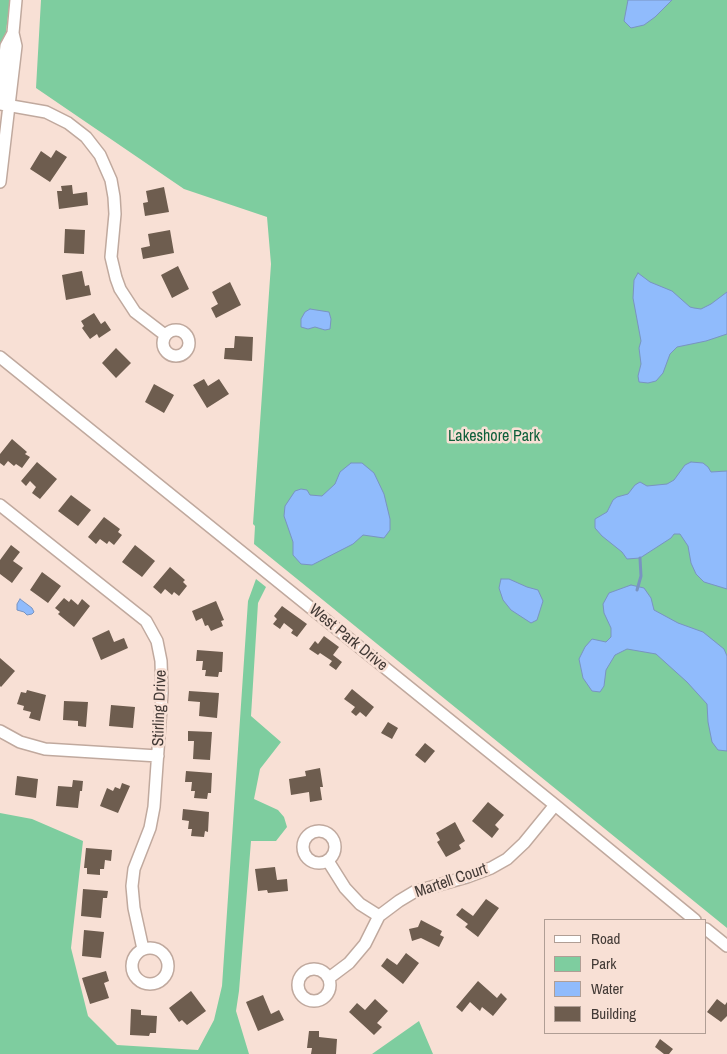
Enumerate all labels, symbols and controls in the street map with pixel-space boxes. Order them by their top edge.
park label: Lakeshore Park [448,427,540,447]
street label: West Park Drive [305,601,391,675]
street label: Stirling Drive [149,669,171,747]
street label: Martell Court [412,860,490,902]
legend [544,919,707,1034]
text: Road [591,928,620,949]
text: Park [591,953,616,974]
text: Water [591,978,623,999]
text: Building [591,1003,636,1024]

